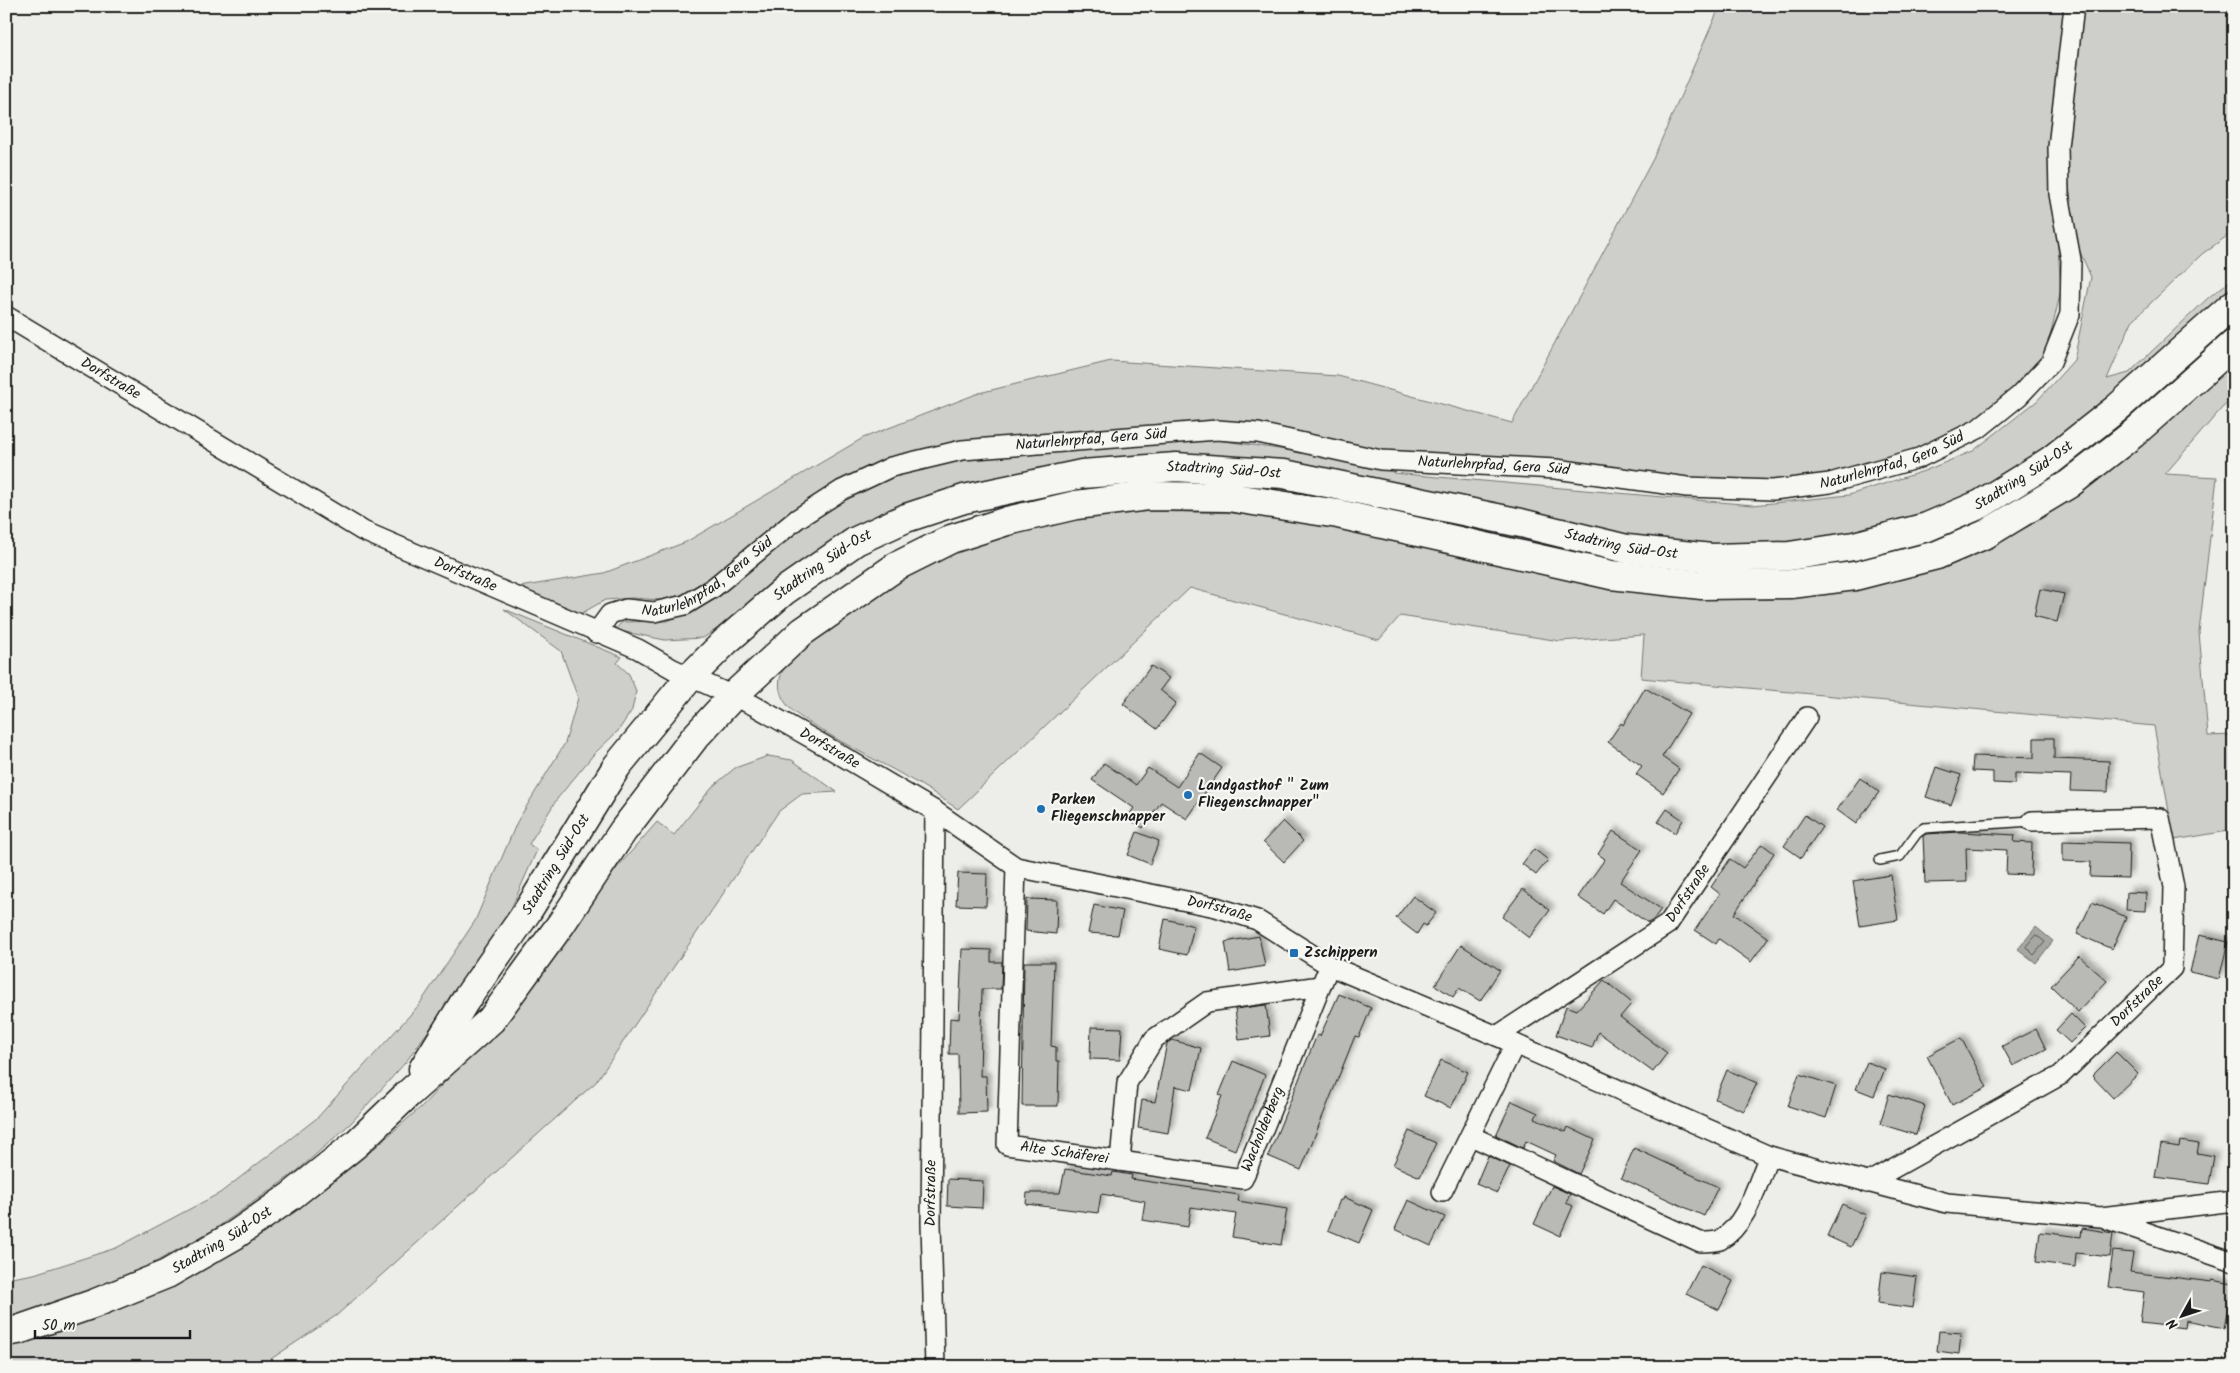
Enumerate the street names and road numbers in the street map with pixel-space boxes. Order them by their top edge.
street label: Dorfstraße [76,351,146,407]
street label: Naturlehrpfad, Gera Süd [1014,422,1168,458]
street label: Naturlehrpfad, Gera Süd [1818,425,1969,496]
street label: Stadtring Süd-Ost [1971,435,2079,518]
street label: Naturlehrpfad, Gera Süd [1417,450,1572,483]
street label: Stadtring Süd-Ost [1166,455,1282,486]
street label: Stadtring Süd-Ost [1562,522,1679,566]
street label: Stadtring Süd-Ost [768,523,876,607]
street label: Naturlehrpfad, Gera Süd [640,531,779,624]
street label: Dorfstraße [430,551,501,599]
street label: Dorfstraße [795,721,865,776]
street label: Stadtring Süd-Ost [516,809,597,920]
street label: Dorfstraße [1660,859,1717,928]
street label: Dorfstraße [1185,889,1255,930]
street label: Dorfstraße [2105,969,2170,1033]
street label: Wacholderberg [1235,1083,1291,1175]
street label: Alte Schäferei [1019,1135,1111,1171]
street label: Dorfstraße [919,1159,944,1227]
street label: Stadtring Süd-Ost [167,1200,278,1281]

